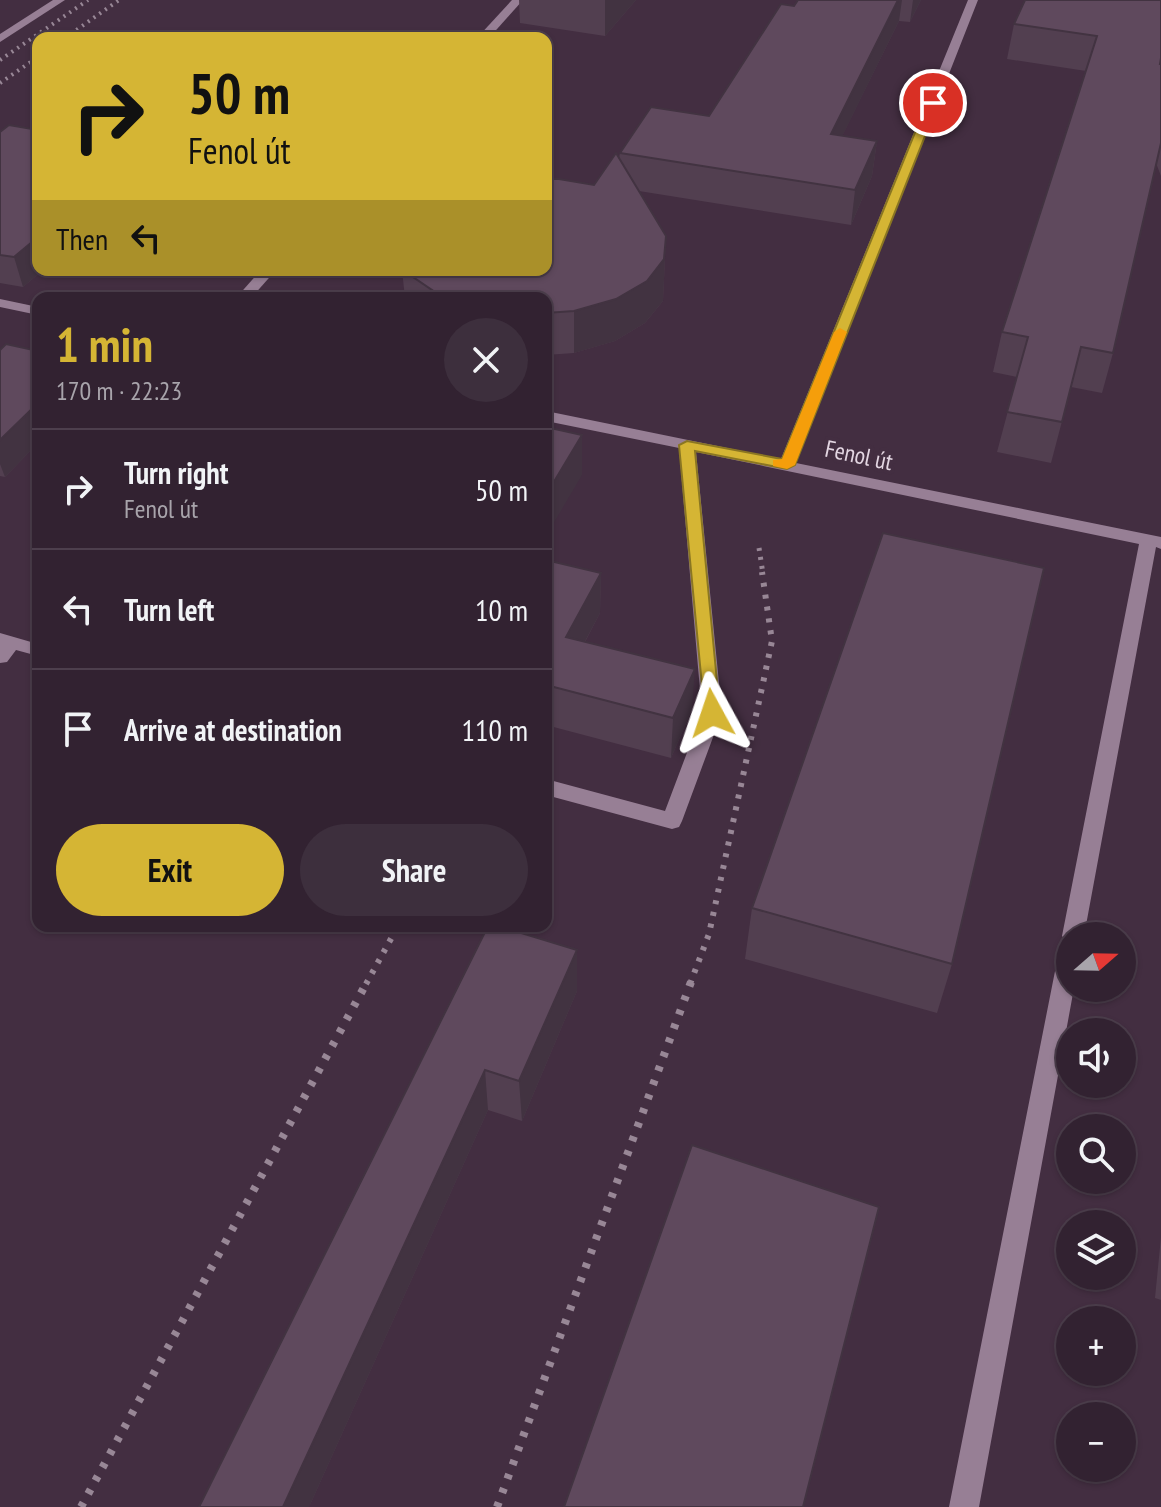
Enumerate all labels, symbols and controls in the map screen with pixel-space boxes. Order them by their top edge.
text: 50 m [188,57,290,129]
icon: right [56,64,160,168]
pin [899,69,967,137]
icon: arrive [911,81,955,125]
text: Fenol út [188,127,291,174]
icon: left [124,216,168,260]
text: Then [56,219,108,258]
text: 1 min [56,313,153,375]
button: close [444,318,528,402]
text: 170 m · 22:23 [56,374,182,407]
street label: Fenol út [822,433,896,477]
text: Turn right [124,453,228,492]
icon: right [56,467,100,511]
text: 50 m [475,470,528,509]
text: Fenol út [124,492,198,525]
icon: left [56,587,100,631]
text: Turn left [124,590,214,629]
text: 10 m [475,590,528,629]
position arrow [670,671,754,755]
icon: arrive [56,707,100,751]
text: Arrive at destination [124,710,342,749]
text: 110 m [462,710,528,749]
button: Exit [56,824,284,916]
button: Share [300,824,528,916]
north arrow [1056,922,1136,1002]
map controls [1056,922,1136,1482]
button: sound [1056,1018,1136,1098]
button: search [1056,1114,1136,1194]
button: layers [1056,1210,1136,1290]
button: + [1056,1306,1136,1386]
button: − [1056,1402,1136,1482]

